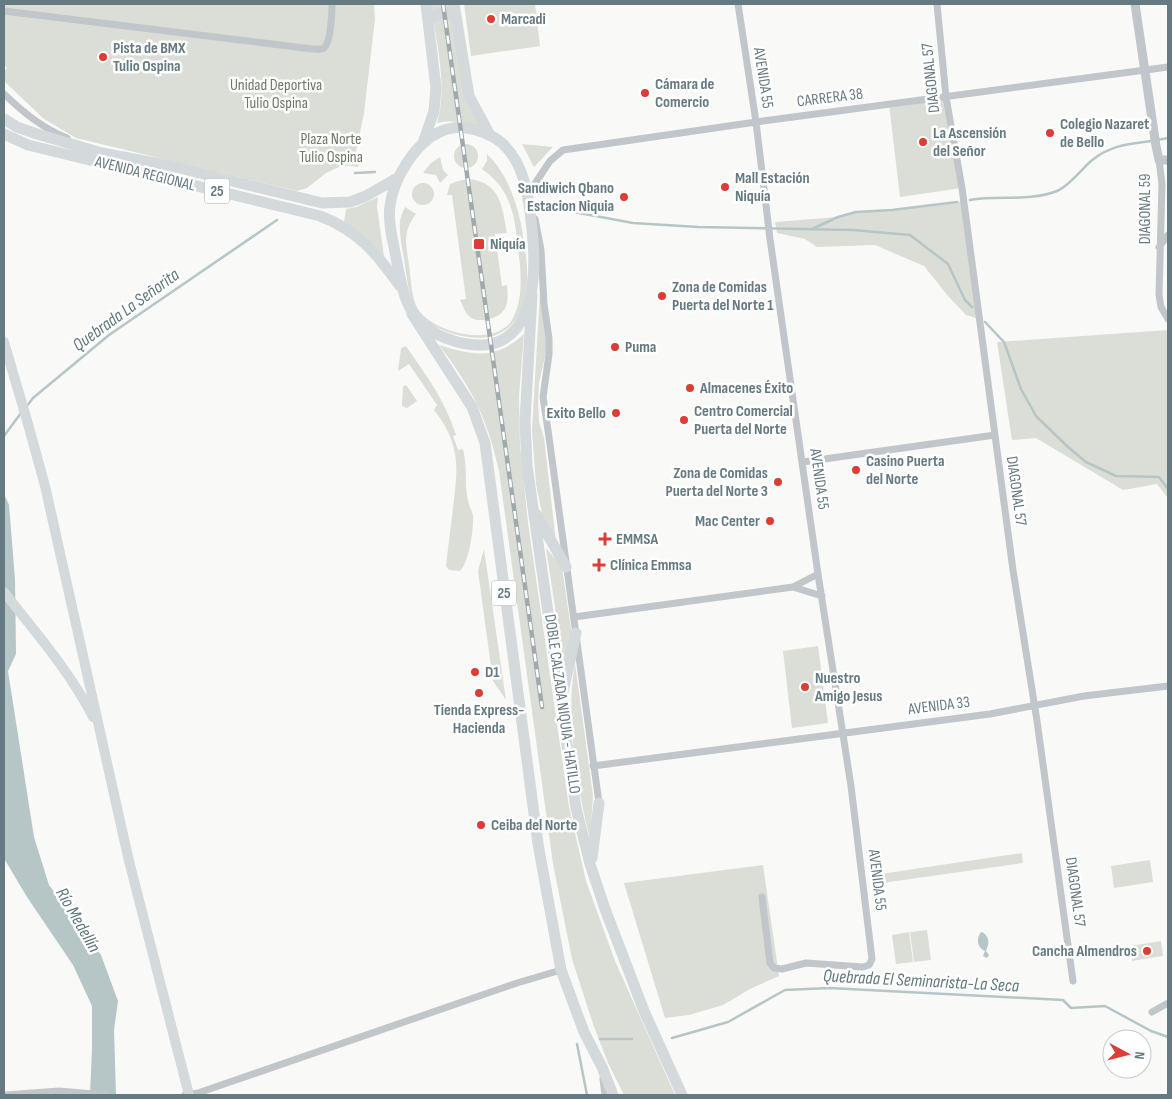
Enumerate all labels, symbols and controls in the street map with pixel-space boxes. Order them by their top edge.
place label: Marcadi [501,10,546,29]
marker: Marcadi [485,13,497,25]
place label: Pista de BMX Tulio Ospina [113,39,186,76]
street label: DIAGONAL 57 [918,42,944,114]
street label: AVENIDA 55 [749,45,777,110]
marker: Pista de BMX Tulio Ospina [97,51,109,63]
place label: Cámara de Comercio [655,75,714,112]
park label: Unidad Deportiva Tulio Ospina [230,76,322,113]
street label: CARRERA 38 [796,85,864,111]
marker: Cámara de Comercio [639,87,651,99]
place label: Colegio Nazaret de Bello [1060,115,1149,152]
place label: La Ascensión del Señor [933,124,1006,161]
marker: Colegio Nazaret de Bello [1044,127,1056,139]
park label: Plaza Norte Tulio Ospina [299,130,363,167]
marker: La Ascensión del Señor [917,136,929,148]
street label: AVENIDA REGIONAL [92,152,197,196]
place label: Mall Estación Niquía [735,169,810,206]
street label: DIAGONAL 59 [1136,174,1155,244]
road number: 25 [204,178,230,204]
place label: Sandiwich Qbano Estacion Niquia [518,179,614,216]
marker: Mall Estación Niquía [719,181,731,193]
marker: Sandiwich Qbano Estacion Niquia [618,191,630,203]
place label: Niquía [490,235,526,254]
marker: Niquía [472,237,486,251]
water label: Quebrada La Señorita [69,264,184,356]
place label: Zona de Comidas Puerta del Norte 1 [672,278,774,315]
marker: Zona de Comidas Puerta del Norte 1 [656,290,668,302]
place label: Puma [625,338,656,357]
marker: Puma [609,341,621,353]
place label: Almacenes Éxito [699,379,793,398]
marker: Almacenes Éxito [684,382,696,394]
place label: Centro Comercial Puerta del Norte [694,402,793,439]
place label: Exito Bello [547,404,606,423]
marker: Exito Bello [610,407,622,419]
marker: Centro Comercial Puerta del Norte [678,414,690,426]
street label: AVENIDA 55 [805,446,833,511]
place label: Casino Puerta del Norte [866,452,945,489]
street label: DIAGONAL 57 [1002,455,1030,528]
place label: Zona de Comidas Puerta del Norte 3 [665,464,768,501]
marker: Casino Puerta del Norte [850,464,862,476]
marker: Zona de Comidas Puerta del Norte 3 [772,476,784,488]
place label: Mac Center [695,512,760,531]
marker: Mac Center [764,515,776,527]
place label: EMMSA [616,530,658,549]
marker: EMMSA [598,532,612,546]
place label: Clínica Emmsa [610,556,692,575]
marker: Clínica Emmsa [592,558,606,572]
road number: 25 [492,580,516,606]
street label: DOBLE CALZADA NIQUIA - HATILLO [540,613,584,795]
place label: D1 [485,663,500,682]
marker: D1 [469,666,481,678]
place label: Nuestro Amigo Jesus [814,669,883,706]
marker: Nuestro Amigo Jesus [799,681,811,693]
marker: Tienda Express- Hacienda [473,687,485,699]
street label: AVENIDA 33 [906,693,971,719]
place label: Tienda Express- Hacienda [434,701,524,738]
place label: Ceiba del Norte [491,816,578,835]
marker: Ceiba del Norte [475,819,487,831]
street label: AVENIDA 55 [864,847,890,912]
street label: DIAGONAL 57 [1061,856,1089,929]
water label: Río Medellín [51,884,105,956]
place label: Cancha Almendros [1032,942,1137,961]
marker: Cancha Almendros [1141,945,1153,957]
water label: Quebrada El Seminarista-La Seca [822,965,1020,997]
north arrow [1102,1029,1152,1079]
text: N [1131,1051,1148,1060]

